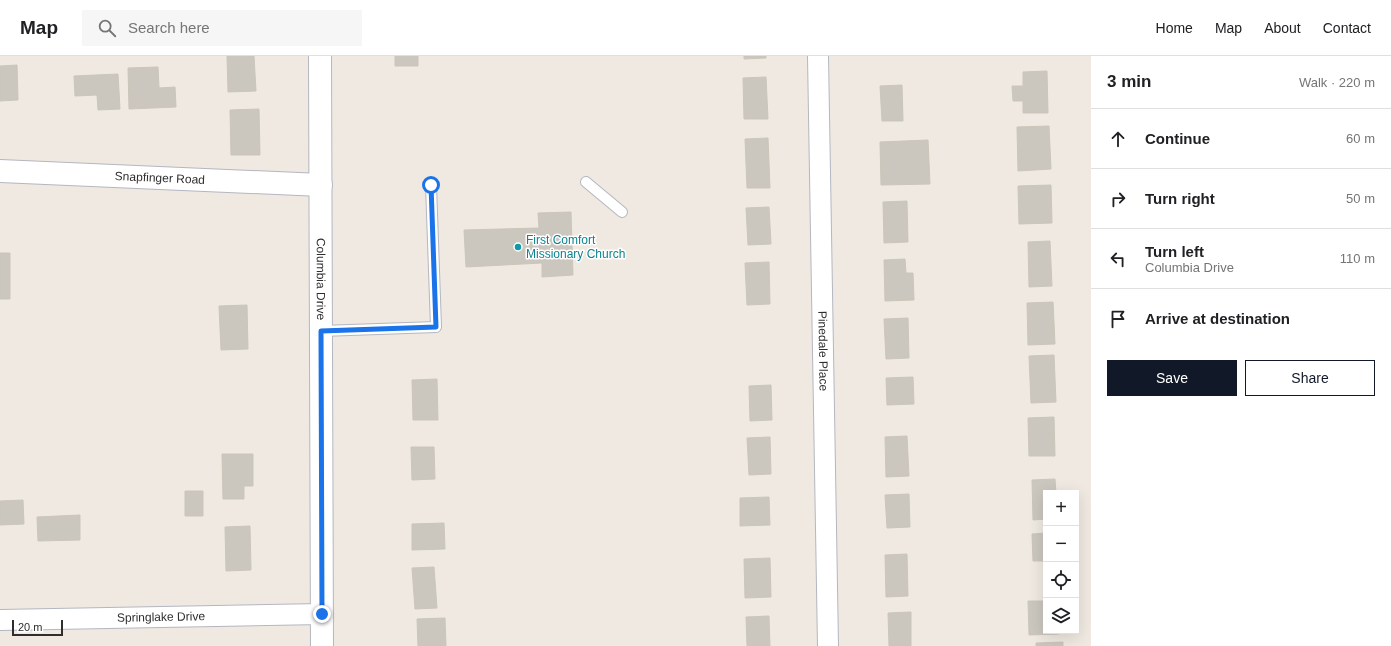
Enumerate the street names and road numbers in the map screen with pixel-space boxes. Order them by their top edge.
street label: Snapfinger Road [114,169,205,187]
street label: Columbia Drive [314,238,328,320]
street label: Pinedale Place [815,311,831,391]
street label: Springlake Drive [117,609,205,625]

